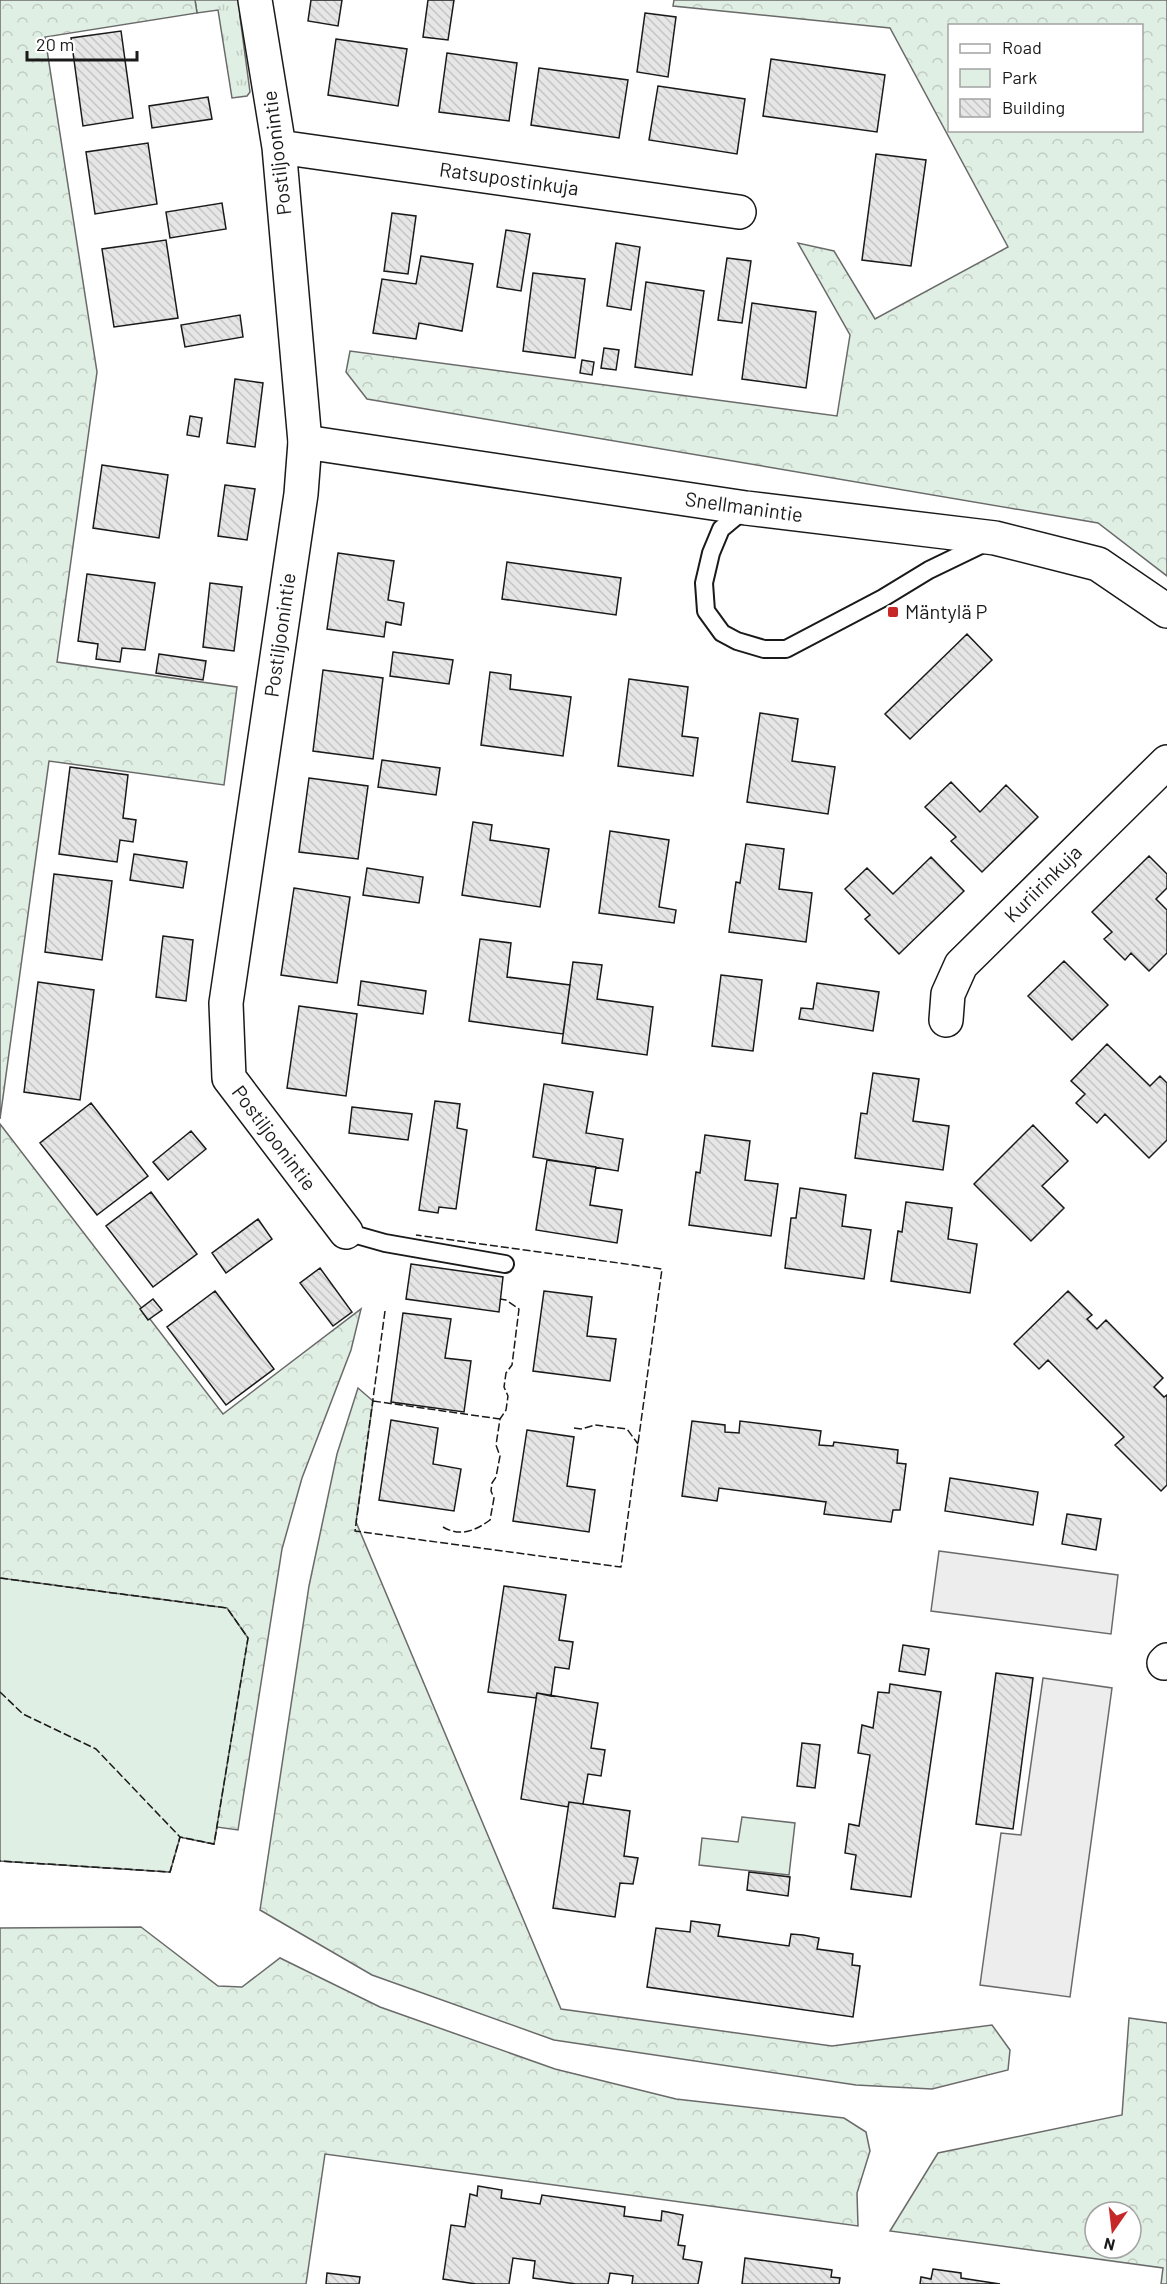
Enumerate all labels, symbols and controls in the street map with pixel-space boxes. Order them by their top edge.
scale bar [27,24,136,62]
legend [948,24,1143,132]
text: 20 m [36,33,74,55]
text: Road [1002,36,1042,58]
text: Park [1002,66,1037,88]
street label: Postiljoonintie [256,89,296,217]
text: Building [1002,96,1065,118]
street label: Ratsupostinkuja [438,156,580,200]
street label: Snellmanintie [684,486,805,526]
street label: Postiljoonintie [258,571,300,699]
place label: Mäntylä P [905,599,988,623]
marker: Mäntylä P [886,605,900,619]
street label: Kuriirinkuja [999,840,1086,927]
street label: Postiljoonintie [227,1080,322,1195]
north arrow [1083,2200,1143,2260]
text: N [1102,2235,1117,2256]

